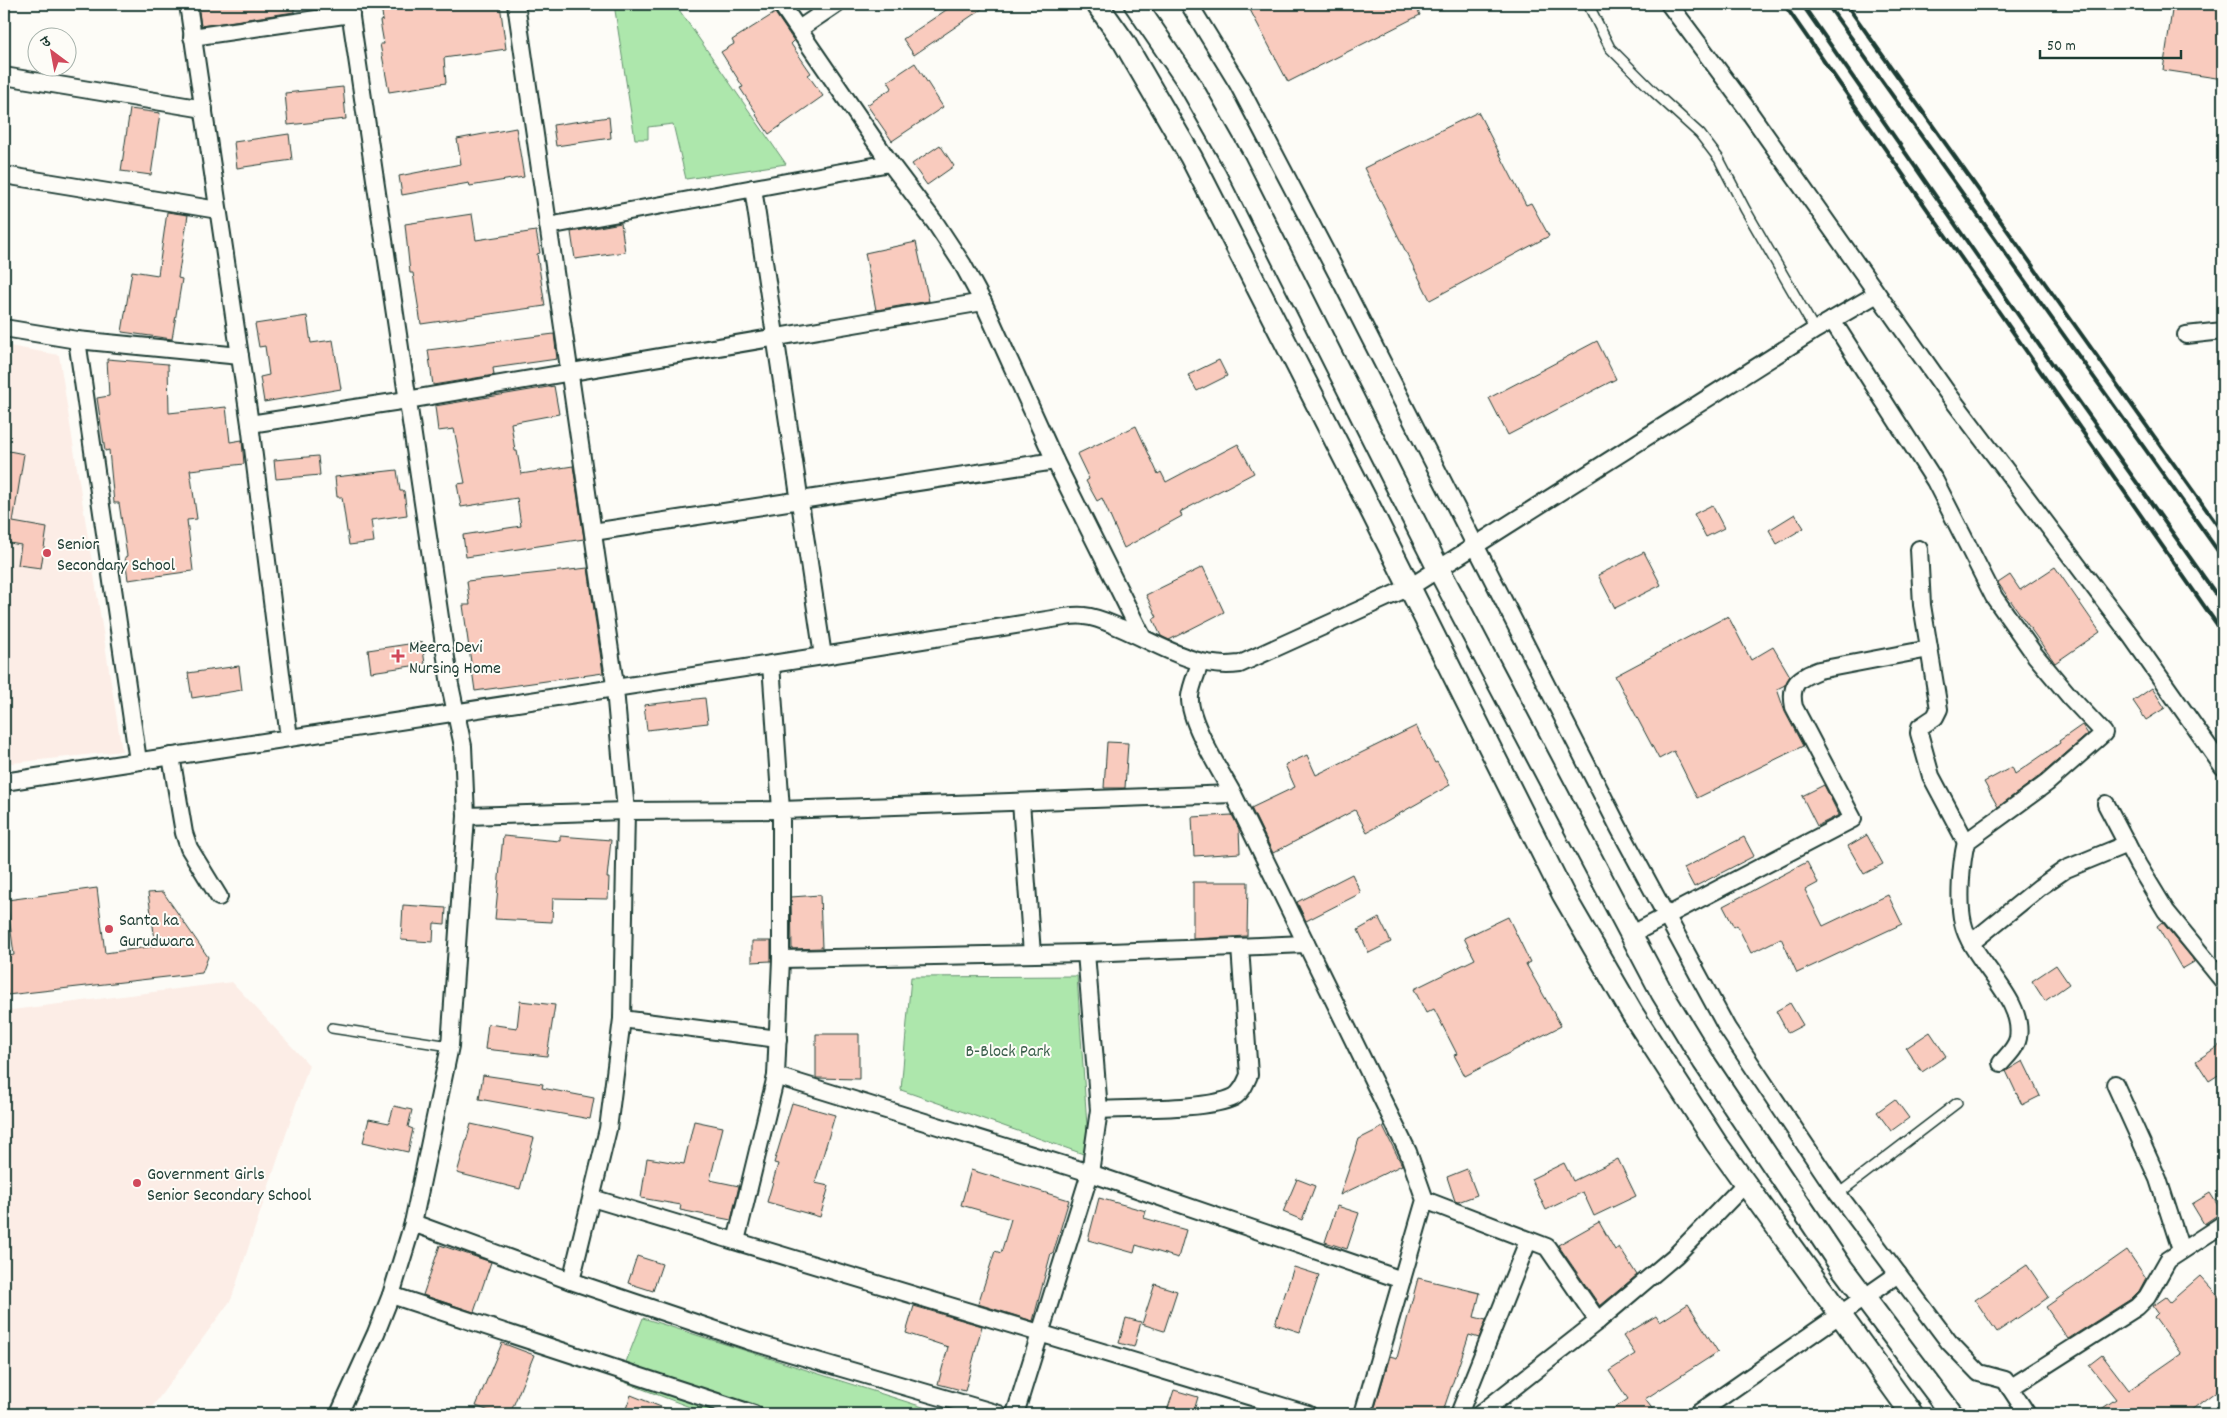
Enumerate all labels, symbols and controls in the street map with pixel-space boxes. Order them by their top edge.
north arrow [28,28,78,78]
scale bar [2040,28,2181,60]
text: उ [37,32,56,54]
text: 50 m [2047,36,2076,58]
place label: Senior Secondary School [57,533,176,579]
marker: Senior Secondary School [41,547,53,559]
place label: Meera Devi Nursing Home [409,636,501,682]
marker: Meera Devi Nursing Home [391,649,405,663]
place label: Santa ka Gurudwara [119,909,194,955]
marker: Santa ka Gurudwara [103,923,115,935]
park label: B-Block Park [966,1040,1050,1065]
place label: Government Girls Senior Secondary School [147,1163,312,1209]
marker: Government Girls Senior Secondary School [131,1177,143,1189]

